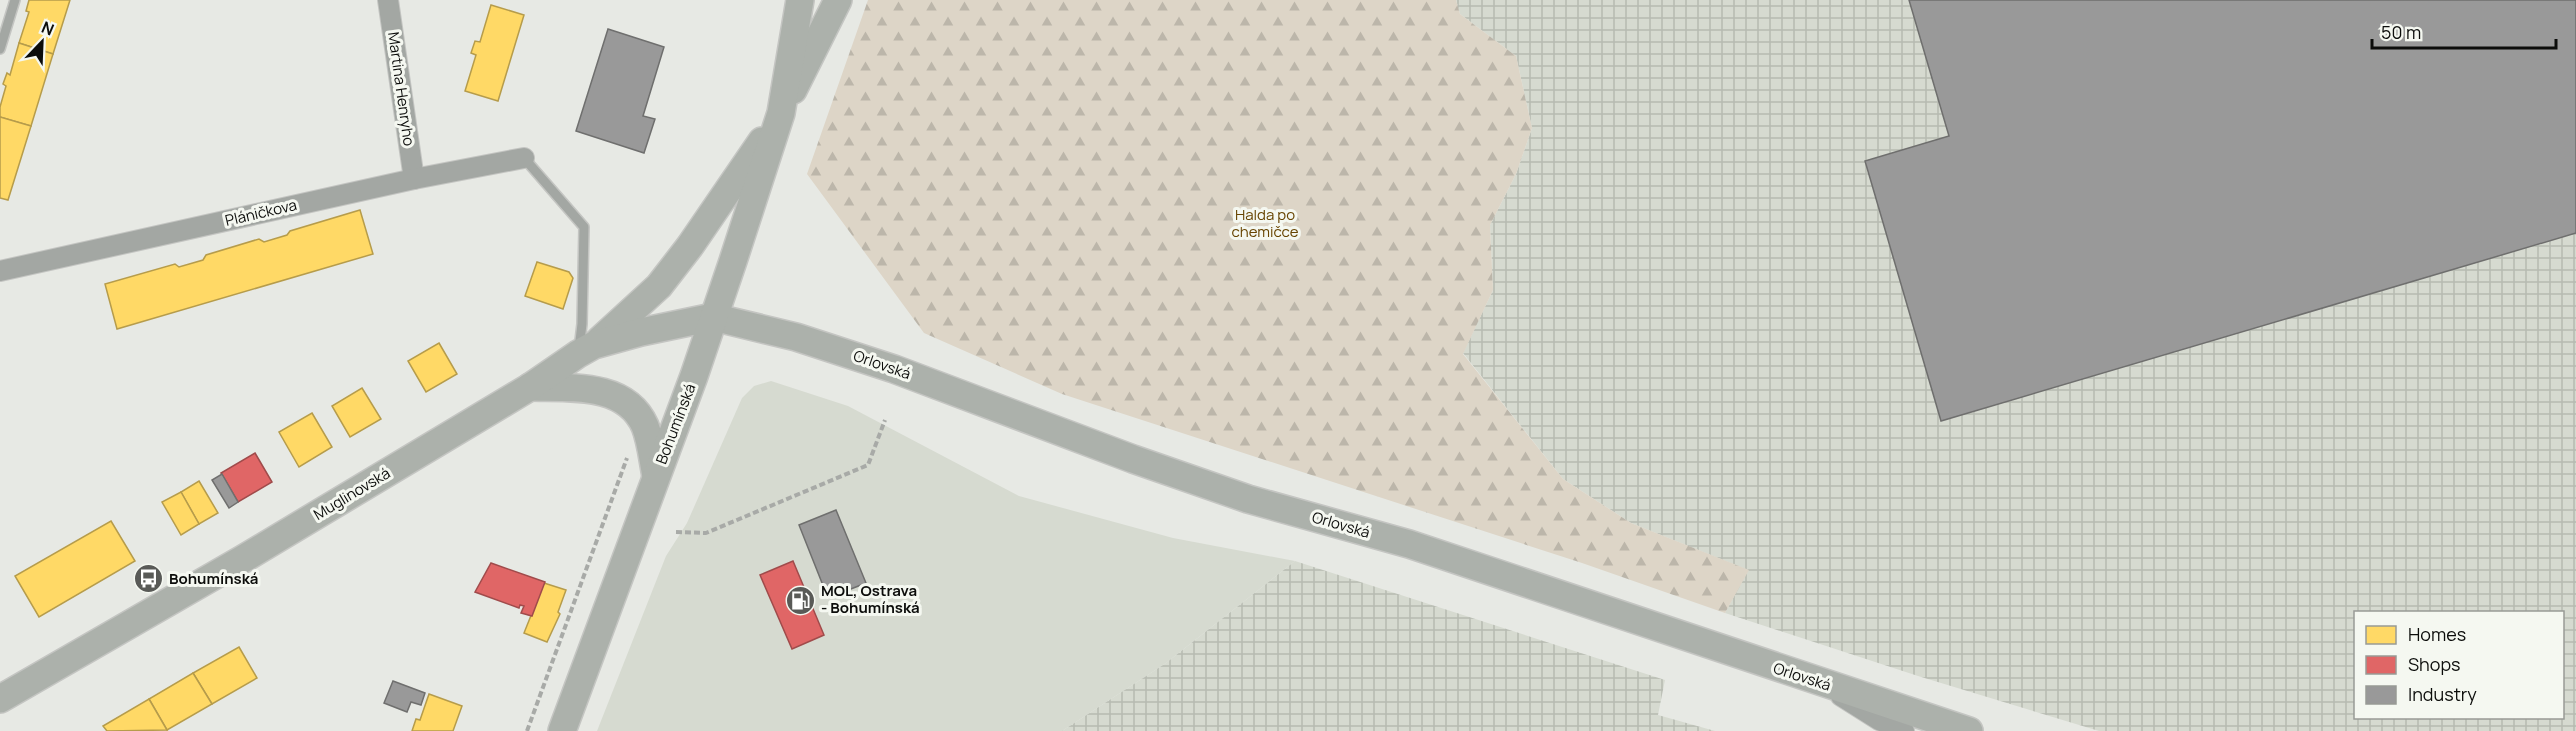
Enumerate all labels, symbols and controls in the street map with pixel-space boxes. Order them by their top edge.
north arrow [12,12,72,72]
scale bar [2372,12,2556,50]
text: N [38,16,57,41]
text: 50 m [2381,20,2421,44]
street label: Martina Henryho [383,31,420,147]
street label: Pláničkova [223,194,299,231]
park label: Halda po chemičce [1232,204,1299,242]
street label: Orlovská [851,345,914,384]
street label: Bohumínská [651,381,701,467]
street label: Muglinovská [310,462,394,525]
street label: Orlovská [1310,506,1373,543]
bus stop icon: Bohumínská [132,563,164,595]
place label: Bohumínská [169,568,258,589]
place label: MOL, Ostrava - Bohumínská [821,580,920,618]
fuel station icon: MOL, Ostrava - Bohumínská [784,584,816,616]
legend [2354,611,2564,719]
text: Homes [2408,622,2466,646]
text: Shops [2408,652,2460,676]
street label: Orlovská [1771,657,1834,696]
text: Industry [2408,682,2477,706]

